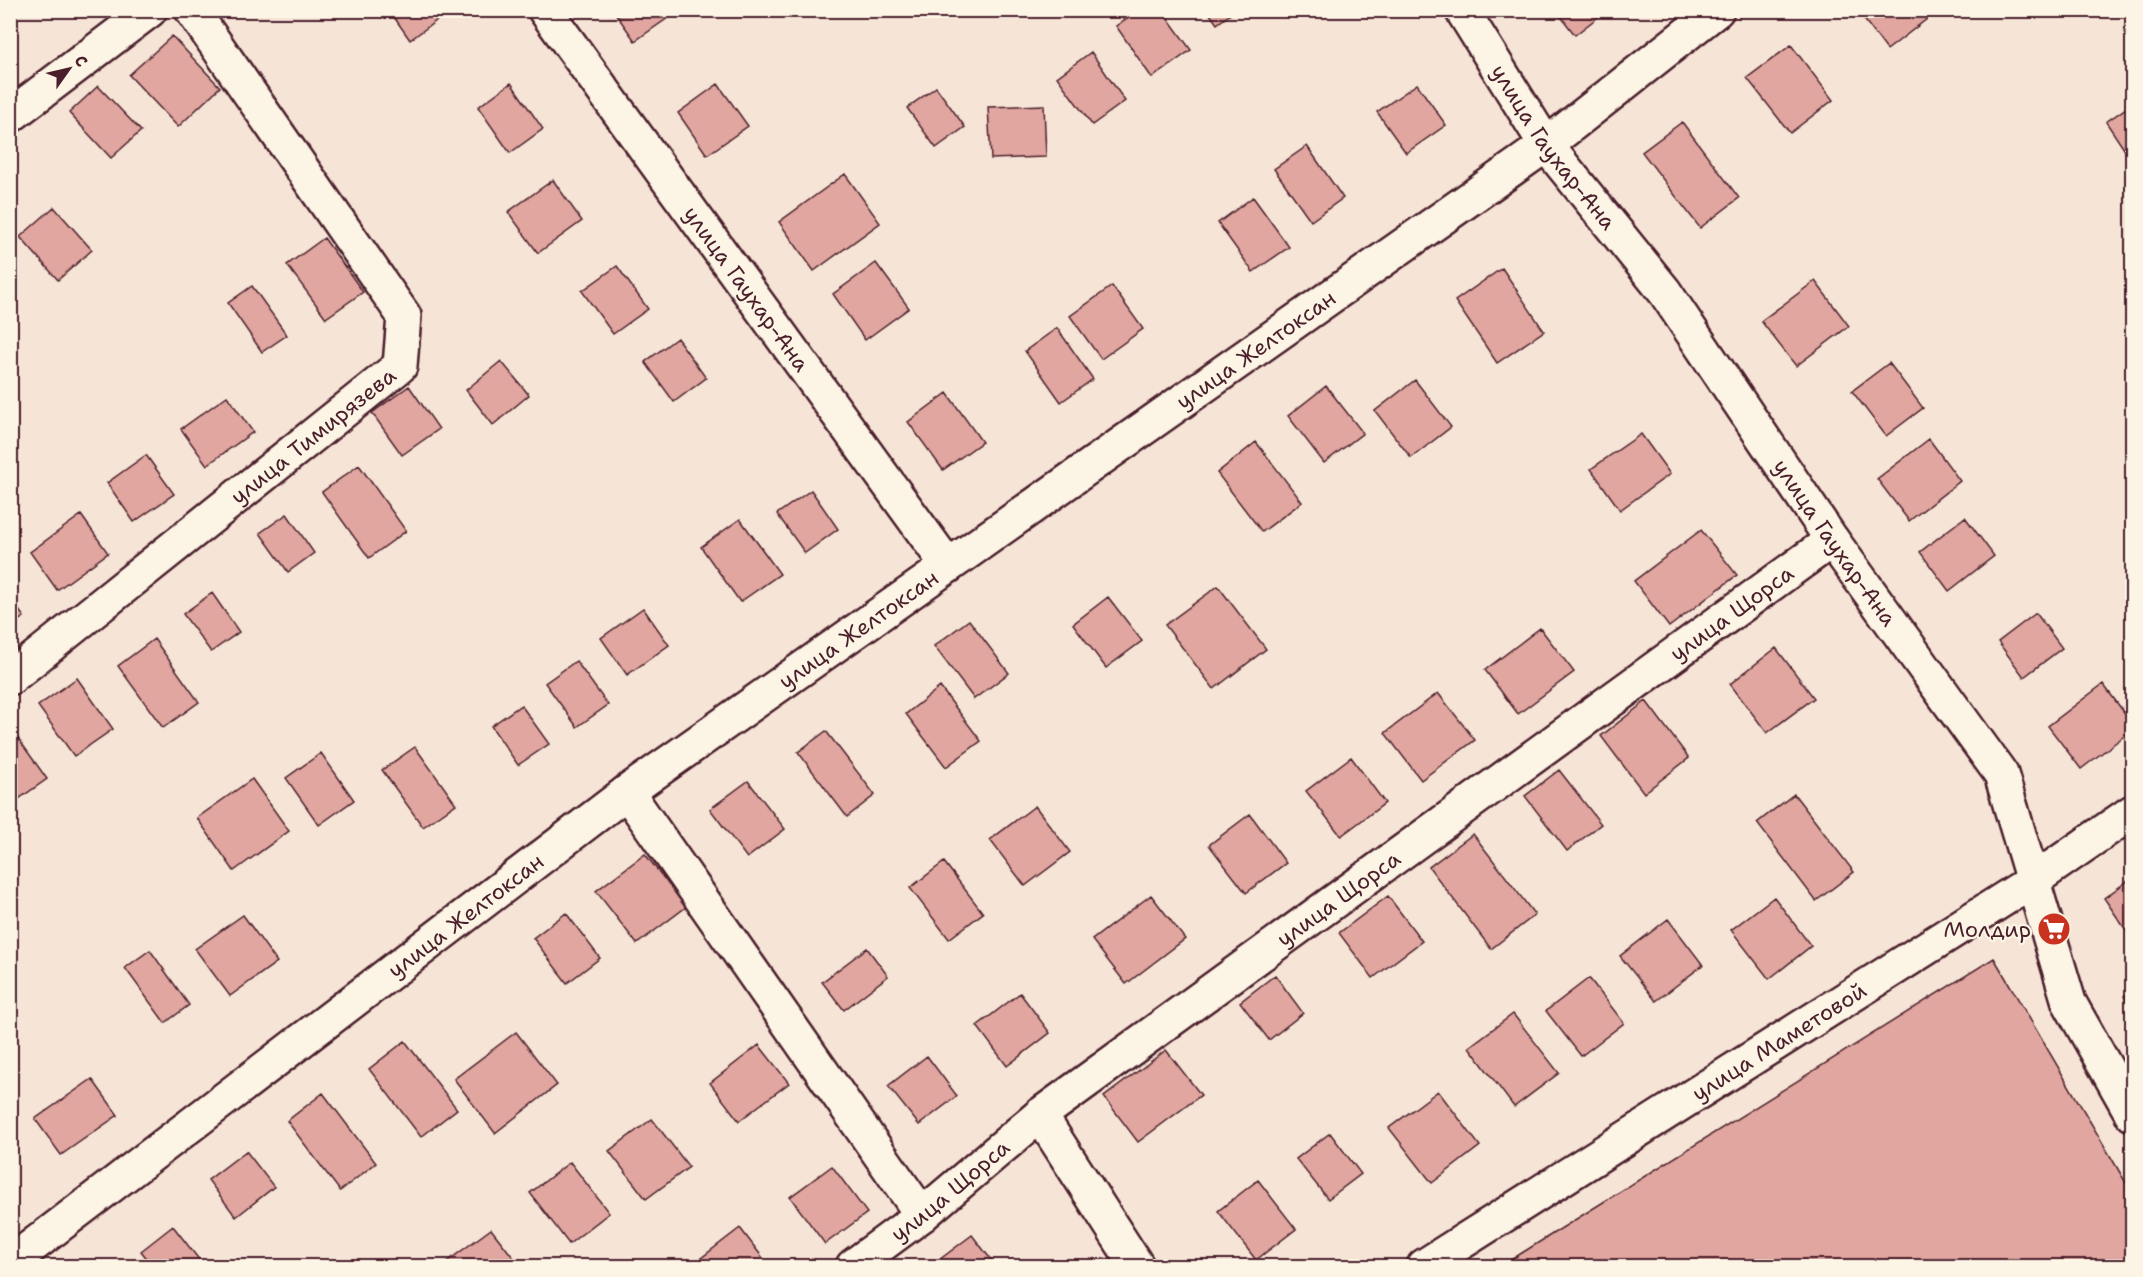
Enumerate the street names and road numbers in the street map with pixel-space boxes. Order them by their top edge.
street label: улица Гаухар-Ана [1484,59,1623,236]
street label: улица Гаухар-Ана [677,200,816,378]
street label: улица Желтоксан [1170,284,1341,416]
street label: улица Тимирязева [225,361,402,511]
street label: улица Гаухар-Ана [1767,453,1904,632]
street label: улица Щорса [1664,559,1800,668]
street label: улица Желтоксан [773,563,944,696]
street label: улица Щорса [1271,844,1406,954]
street label: улица Желтоксан [382,847,550,985]
street label: улица Маметовой [1686,976,1872,1108]
street label: улица Щорса [885,1133,1016,1248]

